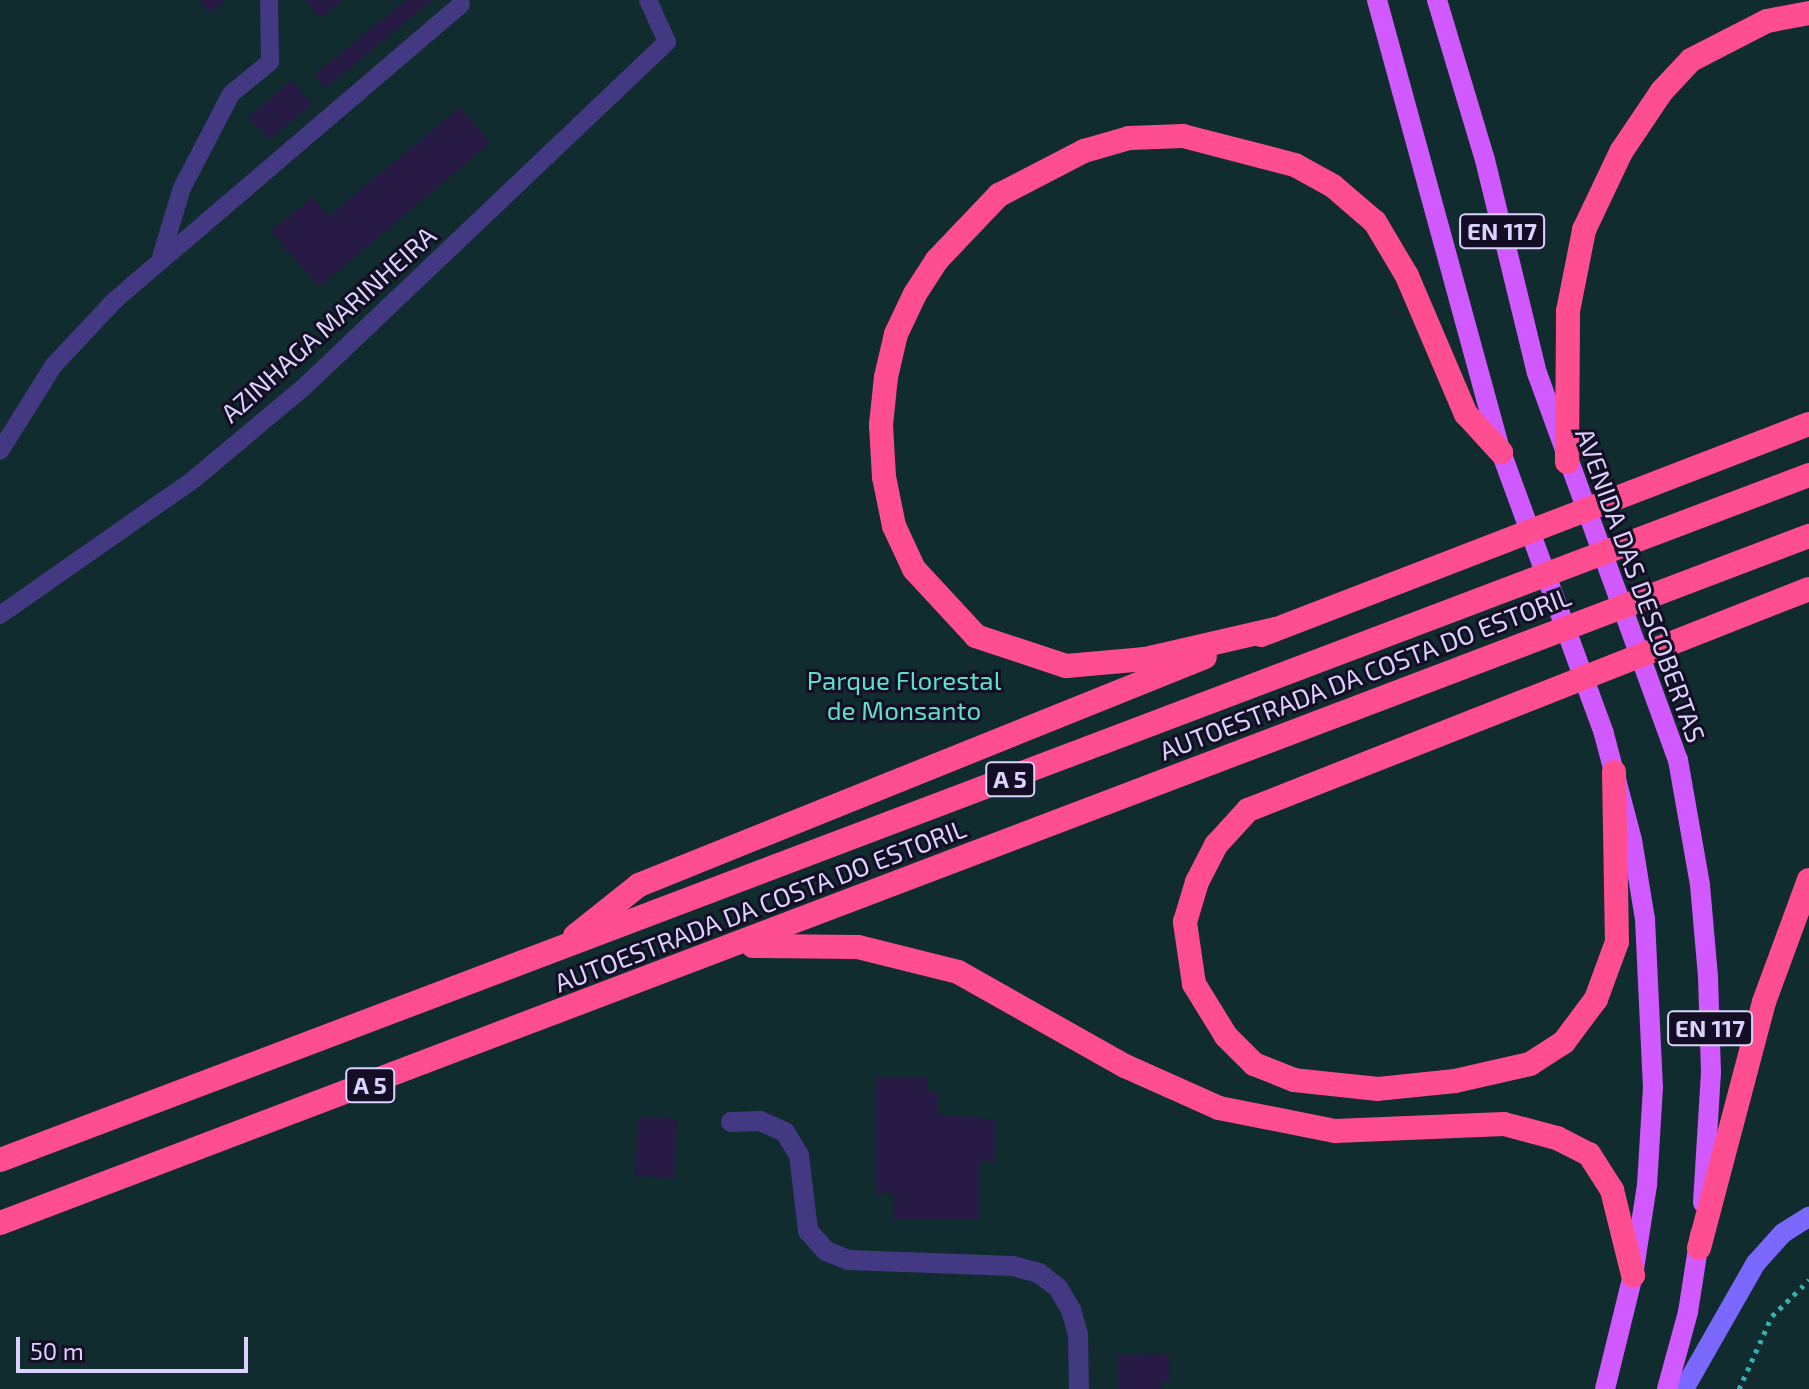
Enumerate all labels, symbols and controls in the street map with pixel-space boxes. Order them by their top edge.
road number: EN 117 [1458,211,1546,251]
street label: AZINHAGA MARINHEIRA [214,219,442,429]
street label: AVENIDA DAS DESCOBERTAS [1569,423,1713,747]
street label: AUTOESTRADA DA COSTA DO ESTORIL [1154,580,1576,766]
park label: Parque Florestal de Monsanto [807,664,1001,726]
road number: A 5 [984,759,1036,799]
street label: AUTOESTRADA DA COSTA DO ESTORIL [549,812,971,998]
road number: EN 117 [1666,1008,1754,1048]
road number: A 5 [344,1065,396,1105]
scale bar [20,1321,252,1371]
text: 50 m [30,1336,84,1365]

